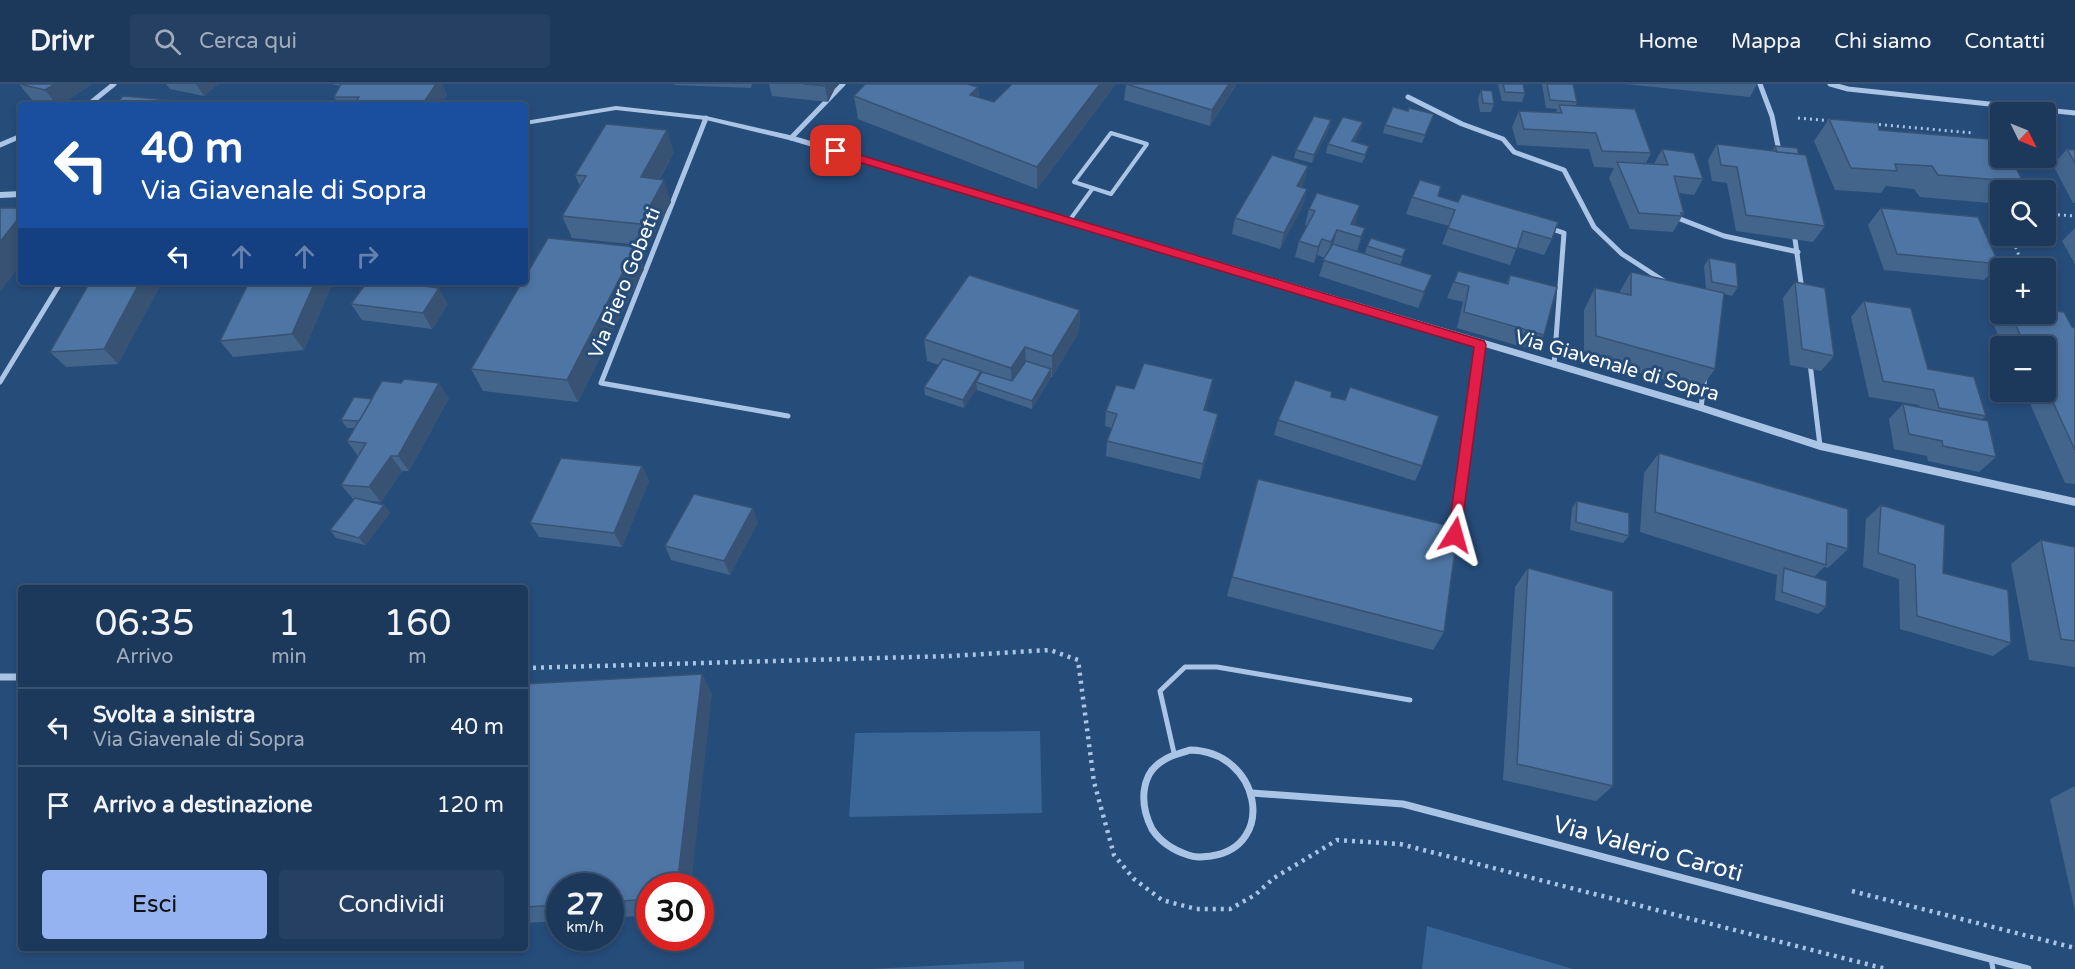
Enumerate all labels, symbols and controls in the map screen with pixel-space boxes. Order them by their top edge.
search box [130,14,550,68]
text: Drivr [30,24,94,58]
icon: search [151,25,184,58]
text: Cerca qui [199,28,297,54]
text: Home [1638,29,1698,54]
text: Mappa [1731,29,1801,54]
text: Chi siamo [1834,29,1932,54]
text: Contatti [1965,29,2045,54]
north arrow [1990,102,2056,168]
map controls [1990,102,2056,402]
text: 40 m [141,123,243,174]
pin [810,125,861,176]
icon: left [42,126,120,204]
icon: arrive [819,134,852,167]
text: Via Giavenale di Sopra [141,174,427,207]
button: search [1990,180,2056,246]
street label: Via Piero Gobetti [584,204,666,362]
icon: left [162,240,195,273]
icon: ahead [225,240,258,273]
icon: ahead [288,240,321,273]
icon: right [351,240,384,273]
button: + [1990,258,2056,324]
street label: Via Giavenale di Sopra [1512,325,1722,407]
button: − [1990,336,2056,402]
position arrow [1423,503,1487,567]
text: 06:35 [95,602,195,645]
text: 1 [278,602,300,645]
text: 160 [383,602,451,645]
text: Arrivo [116,645,173,669]
text: min [271,645,307,669]
text: m [408,645,427,669]
text: Svolta a sinistra [93,702,255,728]
icon: left [42,711,75,744]
text: 40 m [450,714,504,740]
text: Via Giavenale di Sopra [93,728,305,752]
icon: arrive [42,789,75,822]
text: Arrivo a destinazione [93,792,312,818]
text: 120 m [437,792,504,818]
street label: Via Valerio Caroti [1550,810,1746,888]
button: Esci [42,870,267,939]
button: Condividi [279,870,504,939]
speed limit sign: 30 [636,873,714,951]
text: 27 [566,886,604,923]
text: km/h [566,918,604,936]

